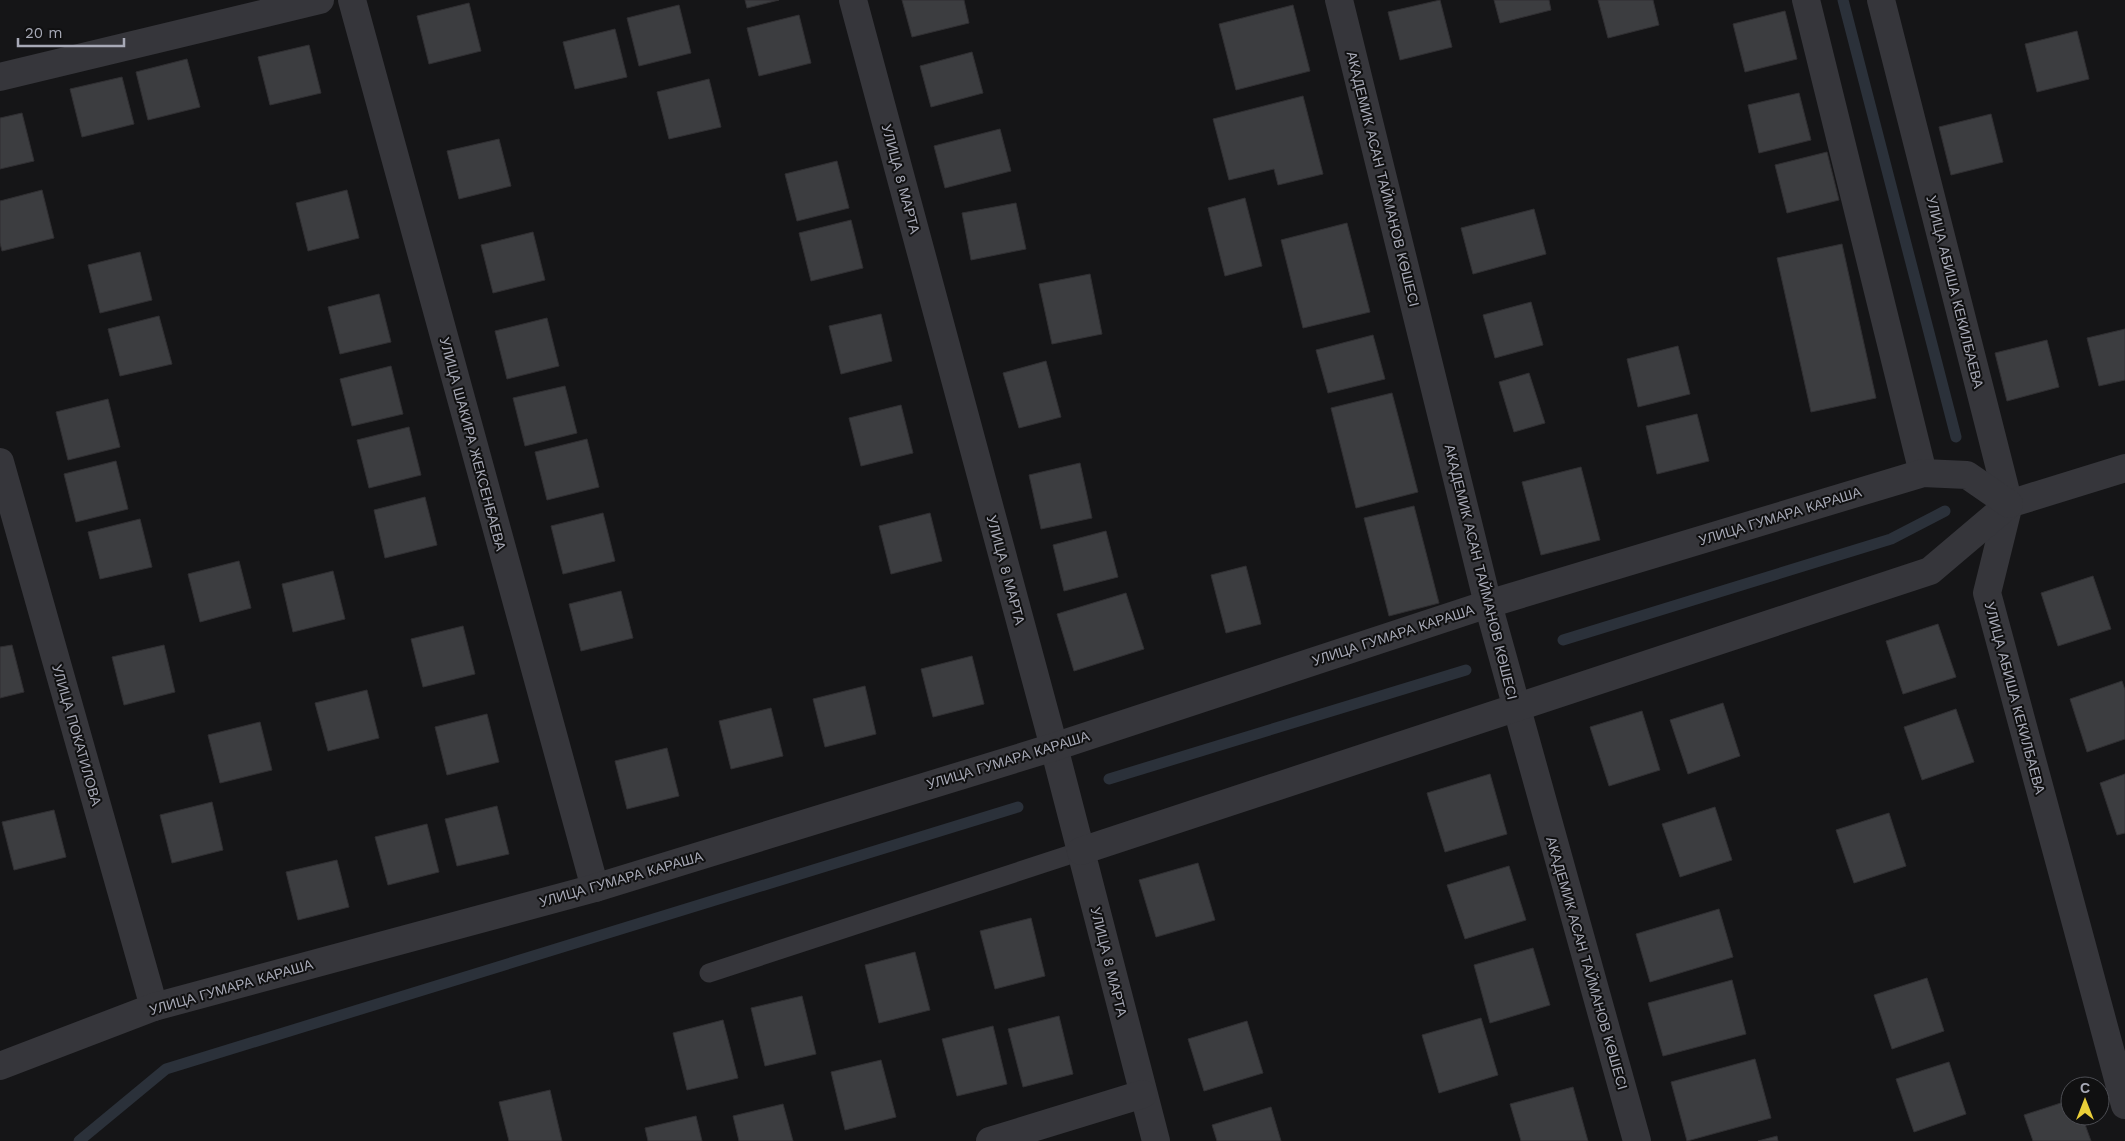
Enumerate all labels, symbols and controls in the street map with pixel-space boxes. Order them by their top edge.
scale bar [18,15,124,47]
text: 20 m [25,24,63,42]
street label: АКАДЕМИК АСАН ТАЙМАНОВ КӨШЕСІ [1343,49,1424,308]
street label: УЛИЦА 8 МАРТА [879,123,923,236]
street label: УЛИЦА АБИША КЕКИЛБАЕВА [1923,194,1987,391]
street label: УЛИЦА ШАКИРА ЖЕКСЕНБАЕВА [437,335,509,553]
street label: АКАДЕМИК АСАН ТАЙМАНОВ КӨШЕСІ [1441,442,1522,701]
street label: УЛИЦА ГУМАРА КАРАША [1697,483,1864,548]
street label: УЛИЦА 8 МАРТА [984,514,1028,627]
street label: УЛИЦА АБИША КЕКИЛБАЕВА [1982,600,2049,797]
street label: УЛИЦА ГУМАРА КАРАША [1310,601,1477,669]
street label: УЛИЦА ПОКАТИЛОВА [49,662,105,808]
street label: УЛИЦА ГУМАРА КАРАША [925,727,1092,792]
street label: АКАДЕМИК АСАН ТАЙМАНОВ КӨШЕСІ [1543,834,1632,1091]
street label: УЛИЦА ГУМАРА КАРАША [537,848,705,910]
street label: УЛИЦА 8 МАРТА [1088,905,1131,1019]
street label: УЛИЦА ГУМАРА КАРАША [147,956,315,1018]
north arrow [2060,1076,2110,1126]
text: С [2080,1080,2090,1096]

